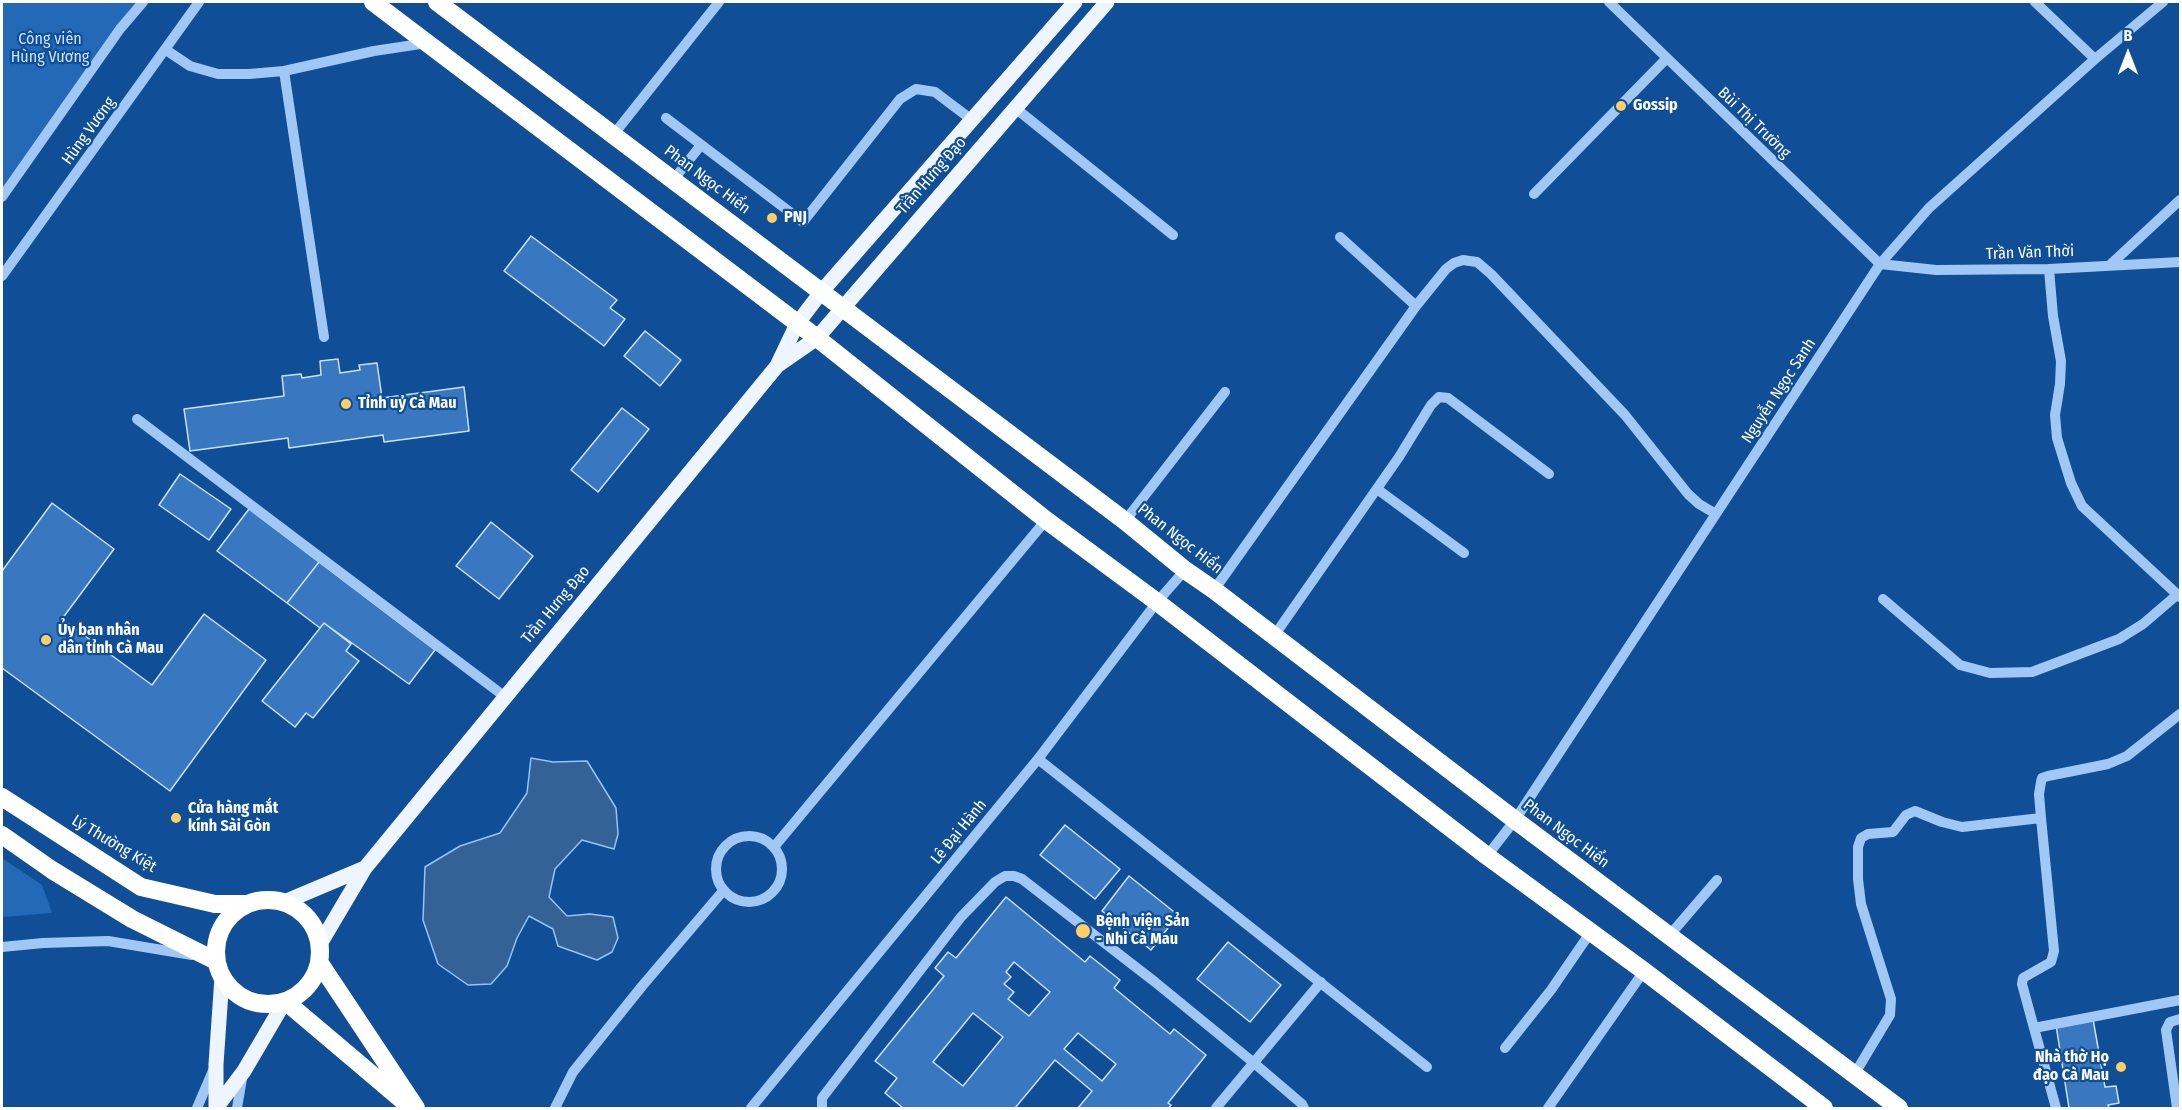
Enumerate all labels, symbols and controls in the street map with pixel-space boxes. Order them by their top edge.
north arrow [2098,24,2158,84]
text: B [2124,26,2132,45]
park label: Công viên Hùng Vương [11,30,89,68]
street label: Bùi Thị Trường [1713,83,1795,163]
street label: Hùng Vương [58,94,120,168]
place label: Gossip [1633,96,1678,116]
marker: Gossip [1614,99,1628,113]
street label: Trần Hưng Đạo [893,134,971,218]
street label: Phan Ngọc Hiển [660,141,754,219]
place label: PNJ [784,208,807,228]
marker: PNJ [765,211,779,225]
street label: Trần Văn Thời [1986,242,2074,264]
street label: Nguyễn Ngọc Sanh [1738,335,1820,447]
place label: Tỉnh uỷ Cà Mau [358,394,457,414]
marker: Tỉnh uỷ Cà Mau [339,397,353,411]
street label: Phan Ngọc Hiển [1134,500,1226,578]
street label: Trần Hưng Đạo [518,562,594,648]
place label: Ủy ban nhân dân tỉnh Cà Mau [58,621,164,659]
marker: Ủy ban nhân dân tỉnh Cà Mau [39,633,53,647]
street label: Phan Ngọc Hiển [1519,795,1613,873]
street label: Lê Đại Hành [927,796,991,868]
place label: Cửa hàng mắt kính Sài Gòn [188,799,278,837]
street label: Lý Thường Kiệt [68,811,160,877]
marker: Cửa hàng mắt kính Sài Gòn [169,811,183,825]
place label: Bệnh viện Sản - Nhi Cà Mau [1096,912,1189,950]
marker: Bệnh viện Sản - Nhi Cà Mau [1074,922,1092,940]
place label: Nhà thờ Họ đạo Cà Mau [2033,1048,2109,1086]
marker: Nhà thờ Họ đạo Cà Mau [2114,1060,2128,1074]

